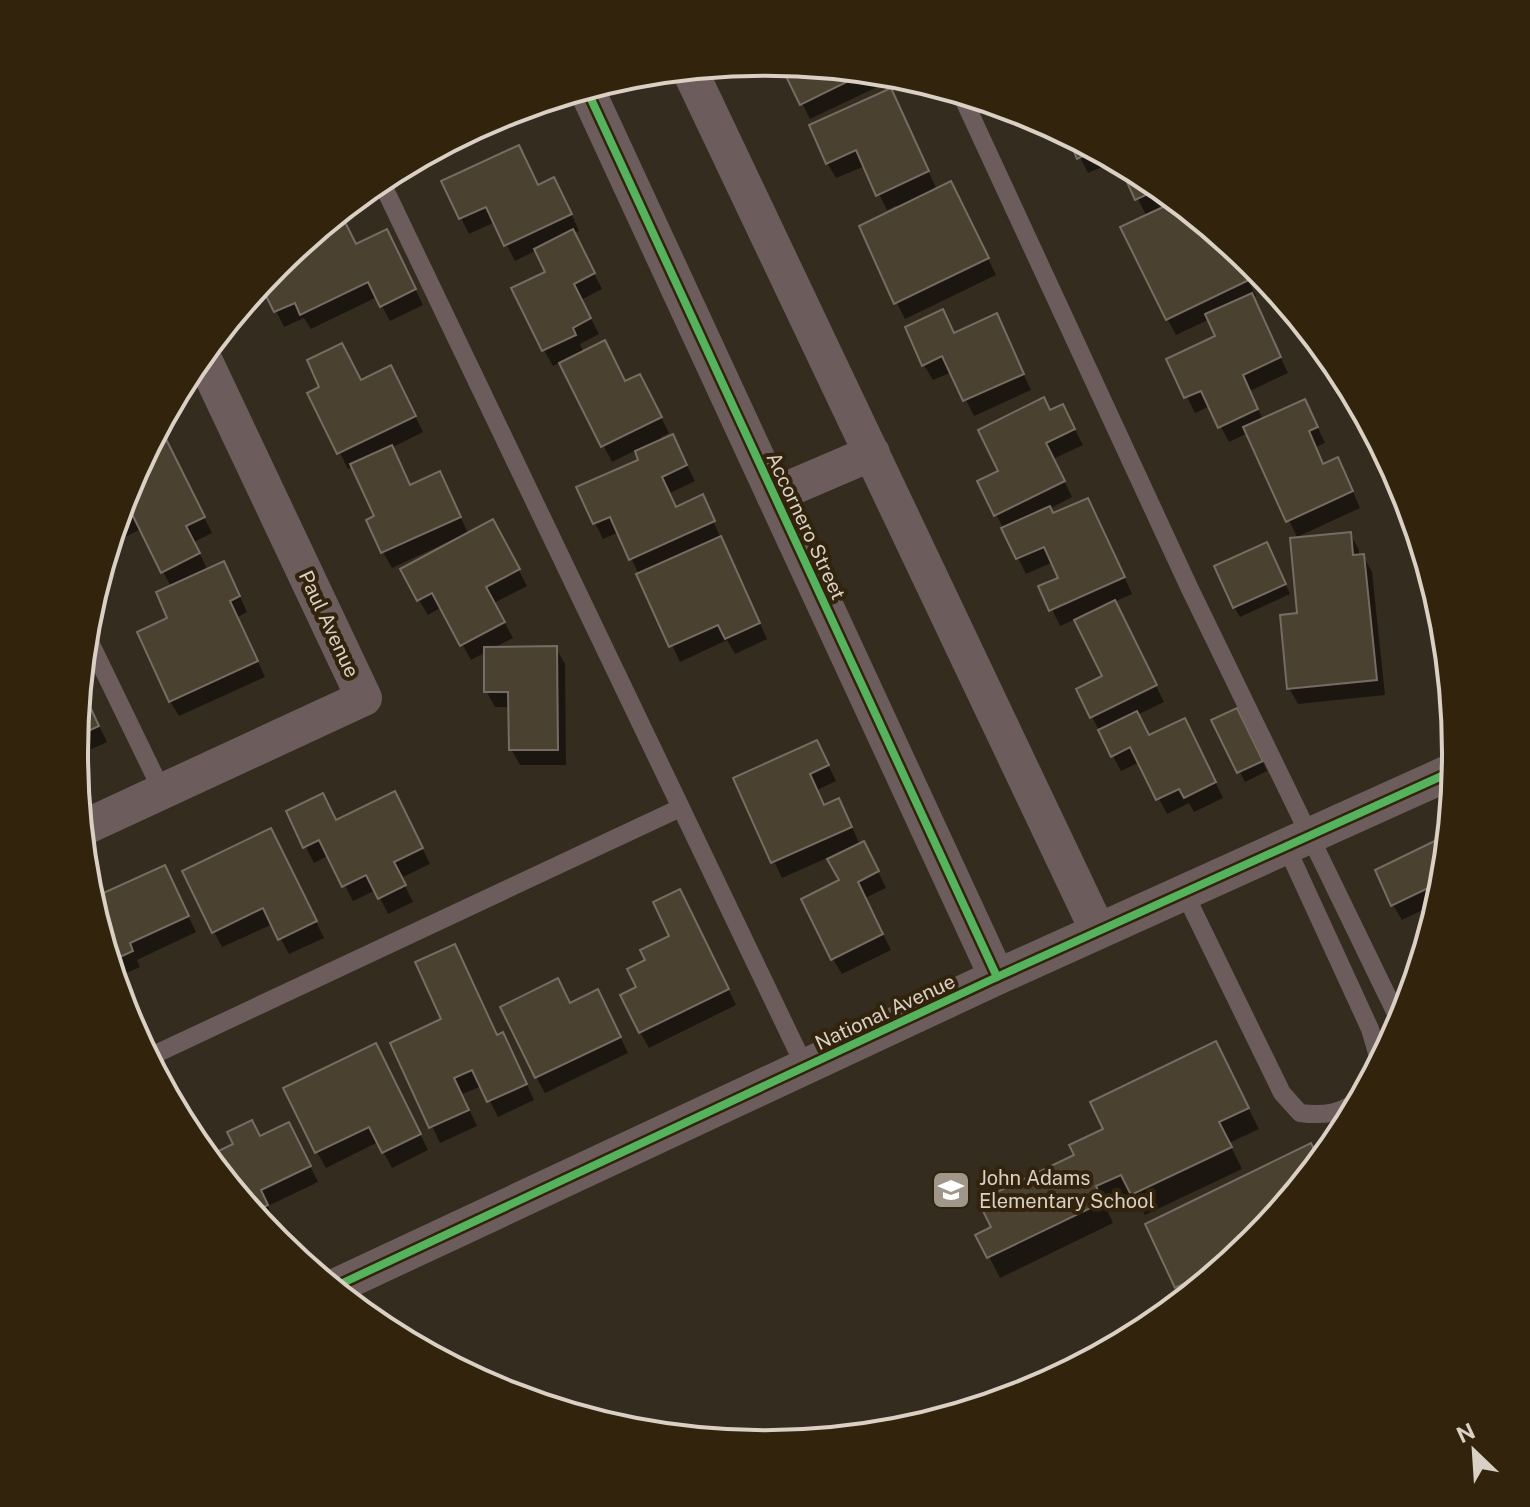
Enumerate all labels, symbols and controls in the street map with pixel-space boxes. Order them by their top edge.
street label: Accornero Street [761,449,851,603]
street label: Paul Avenue [294,567,364,681]
street label: National Avenue [811,969,959,1055]
place label: John Adams Elementary School [979,1166,1154,1213]
school or university icon: John Adams Elementary School [930,1169,972,1211]
north arrow [1434,1411,1514,1491]
text: N [1452,1417,1479,1448]

